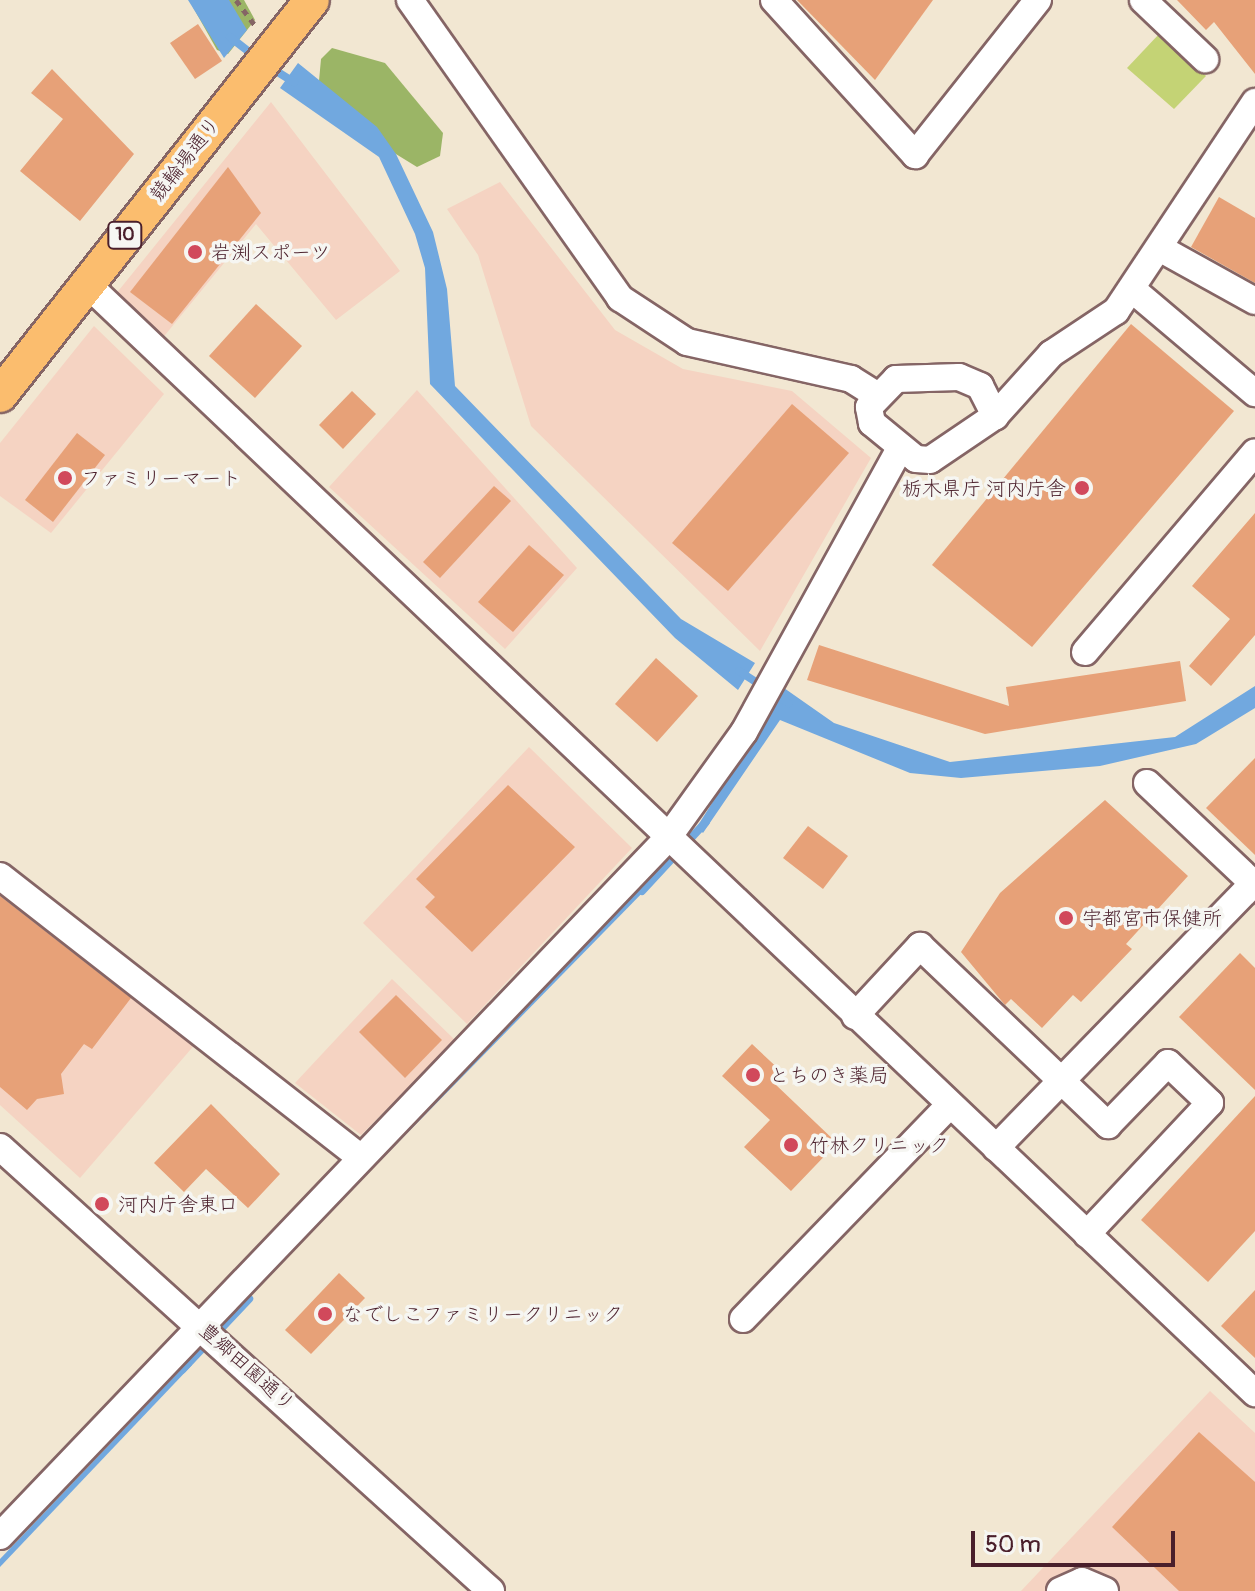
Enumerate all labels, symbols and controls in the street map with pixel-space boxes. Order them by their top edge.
street label: 競輪場通り [145,112,225,206]
road number: 10 [107,221,143,249]
place label: 岩渕スポーツ [211,240,331,264]
marker: 岩渕スポーツ [186,243,204,261]
place label: ファミリーマート [81,466,241,490]
marker: ファミリーマート [56,469,74,487]
place label: 栃木県庁 河内庁舎 [902,476,1066,500]
marker: 栃木県庁 河内庁舎 [1073,479,1091,497]
place label: 宇都宮市保健所 [1082,906,1222,930]
marker: 宇都宮市保健所 [1057,909,1075,927]
place label: とちのき薬局 [769,1063,889,1087]
marker: とちのき薬局 [744,1066,762,1084]
place label: 竹林クリニック [809,1133,949,1157]
marker: 竹林クリニック [780,1134,802,1156]
place label: 河内庁舎東口 [118,1192,238,1216]
marker: 河内庁舎東口 [93,1195,111,1213]
place label: なでしこファミリークリニック [343,1302,623,1326]
marker: なでしこファミリークリニック [314,1303,336,1325]
street label: 豊郷田園通り [194,1318,300,1416]
scale bar [975,1515,1179,1565]
text: 50 m [985,1530,1041,1559]

